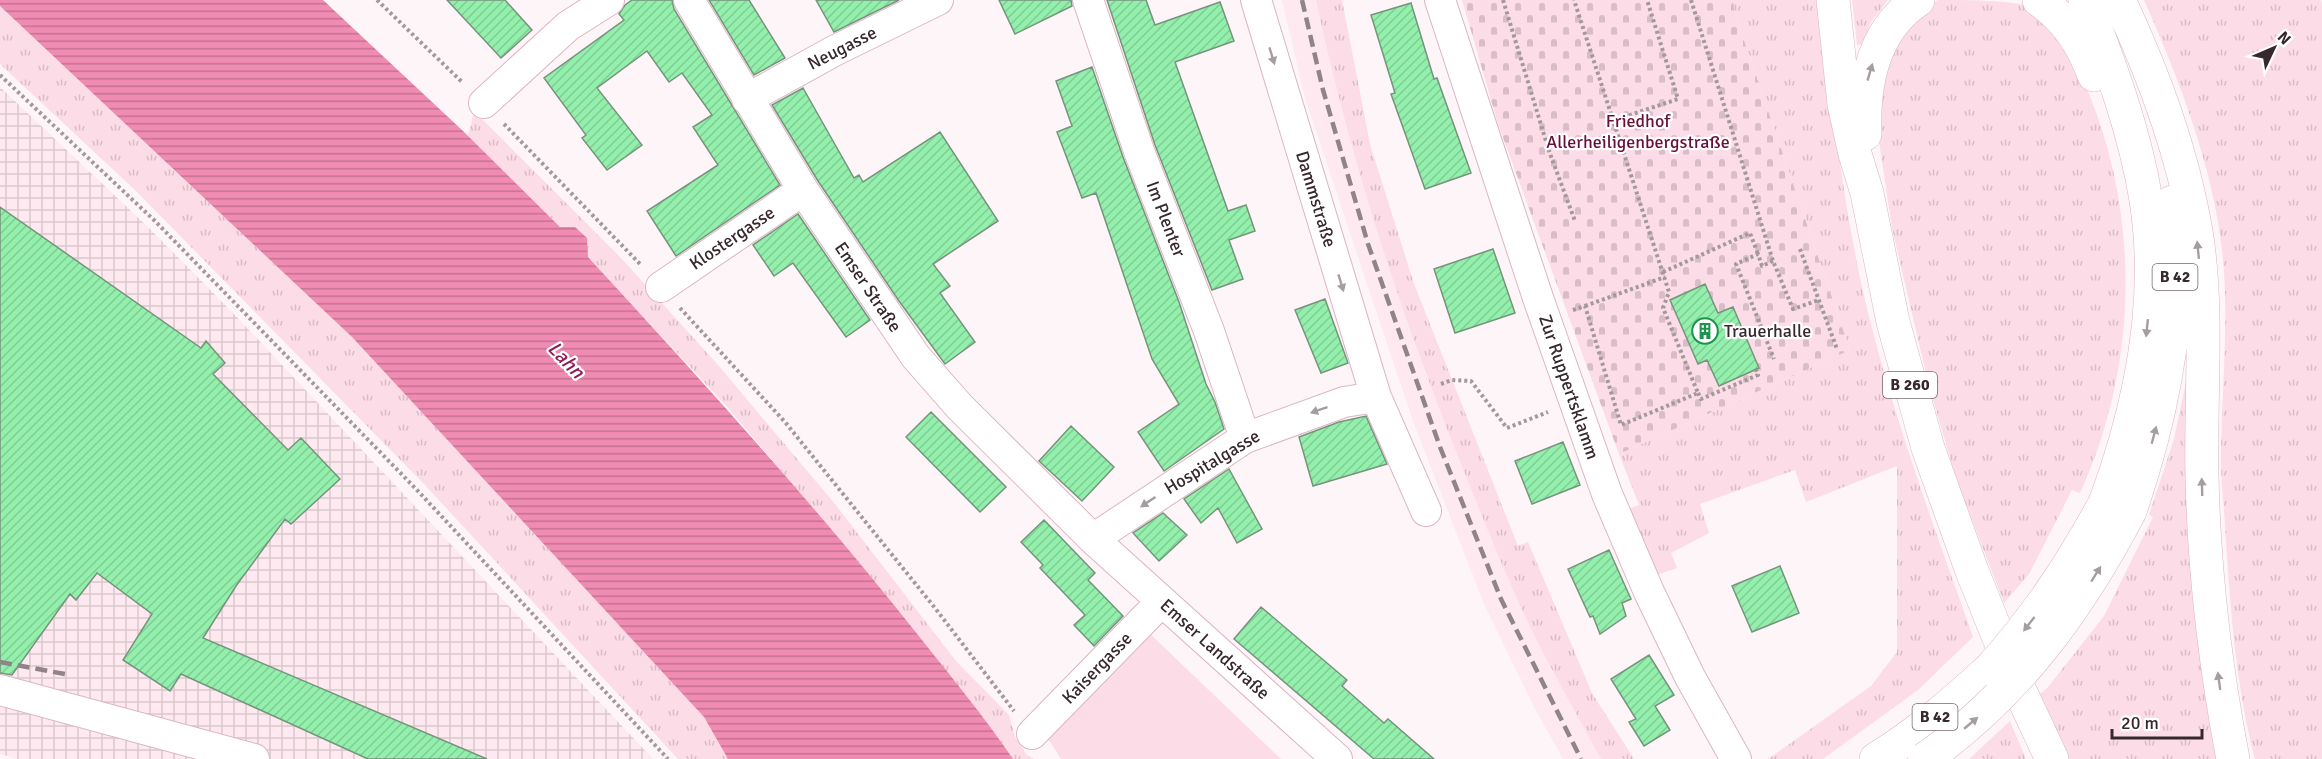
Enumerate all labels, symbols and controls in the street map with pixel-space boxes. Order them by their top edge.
north arrow [2244,18,2304,78]
street label: Neugasse [804,21,880,75]
text: N [2273,27,2295,49]
one-way arrow [1268,47,1277,65]
one-way arrow [1866,63,1875,81]
park label: Friedhof Allerheiligenbergstraße [1546,110,1730,153]
street label: Dammstraße [1291,148,1341,250]
street label: Im Plenter [1141,178,1191,260]
street label: Klostergasse [685,201,779,275]
street label: Emser Straße [830,238,906,336]
one-way arrow [2193,240,2203,259]
road number: B 42 [2152,264,2198,290]
one-way arrow [1337,274,1346,292]
street label: Zur Ruppertsklamm [1534,312,1604,462]
building icon: Trauerhalle [1690,316,1720,346]
one-way arrow [2142,319,2152,338]
place label: Trauerhalle [1724,320,1811,342]
water label: Lahn [542,336,590,385]
road number: B 260 [1883,372,1937,398]
one-way arrow [1310,406,1328,416]
street label: Hospitalgasse [1160,425,1264,499]
one-way arrow [2150,426,2159,444]
one-way arrow [2198,477,2207,496]
one-way arrow [1140,496,1157,507]
one-way arrow [2090,566,2101,582]
street label: Emser Landstraße [1156,594,1274,704]
one-way arrow [2023,616,2035,631]
street label: Kaisergasse [1057,627,1137,709]
one-way arrow [2214,671,2223,690]
scale bar [2112,702,2202,740]
road number: B 42 [1912,704,1958,730]
text: 20 m [2121,712,2159,734]
one-way arrow [1963,716,1979,729]

